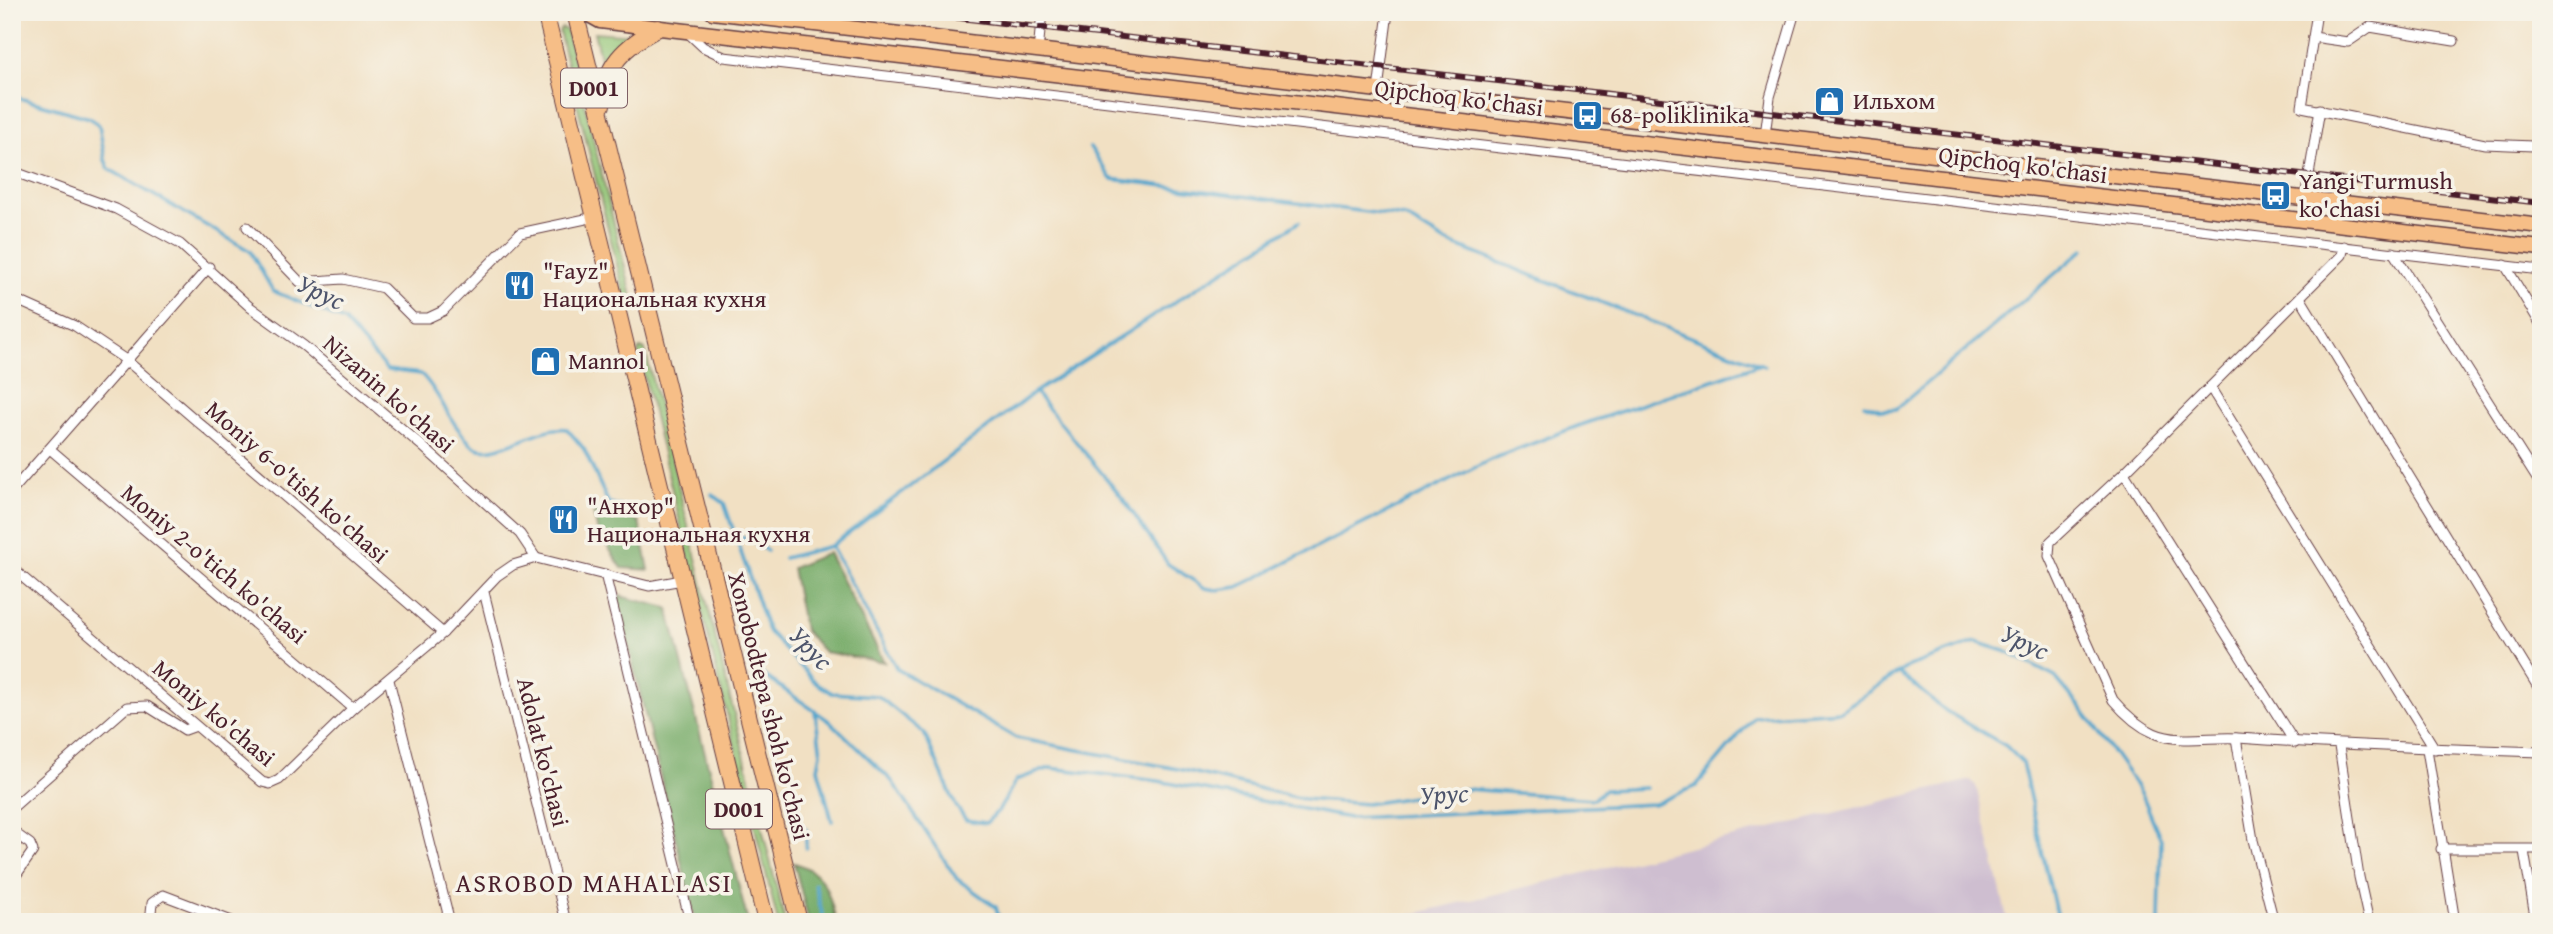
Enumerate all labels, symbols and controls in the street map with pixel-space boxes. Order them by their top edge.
road number: D001 [561,68,627,108]
street label: Qipchoq ko'chasi [1373,70,1546,125]
place label: Ильхом [1853,83,1935,118]
shop icon: Ильхом [1813,84,1847,118]
place label: 68-poliklinika [1610,97,1750,132]
bus stop icon: 68-poliklinika [1570,98,1604,132]
street label: Qipchoq ko'chasi [1937,137,2110,192]
place label: Yangi Turmush ko'chasi [2299,163,2453,226]
bus stop icon: Yangi Turmush ko'chasi [2259,178,2293,212]
place label: "Fayz" Национальная кухня [543,253,766,316]
water label: Урус [291,263,352,320]
restaurant icon: "Fayz" Национальная кухня [503,268,537,302]
street label: Nizanin ko'chasi [316,326,463,461]
place label: Mannol [568,343,645,378]
shop icon: Mannol [528,344,562,378]
street label: Moniy 6-o'tish ko'chasi [198,392,397,571]
street label: Moniy 2-o'tich ko'chasi [114,475,315,652]
place label: "Анхор" Национальная кухня [587,488,810,551]
restaurant icon: "Анхор" Национальная кухня [547,503,581,537]
street label: Xonobodtepa shoh ko'chasi [719,568,820,844]
water label: Урус [1995,613,2056,670]
water label: Урус [780,616,843,679]
street label: Moniy ko'chasi [145,651,284,775]
street label: Adolat ko'chasi [508,673,579,831]
water label: Урус [1418,773,1470,814]
road number: D001 [706,790,772,828]
district label: ASROBOD MAHALLASI [455,863,733,902]

